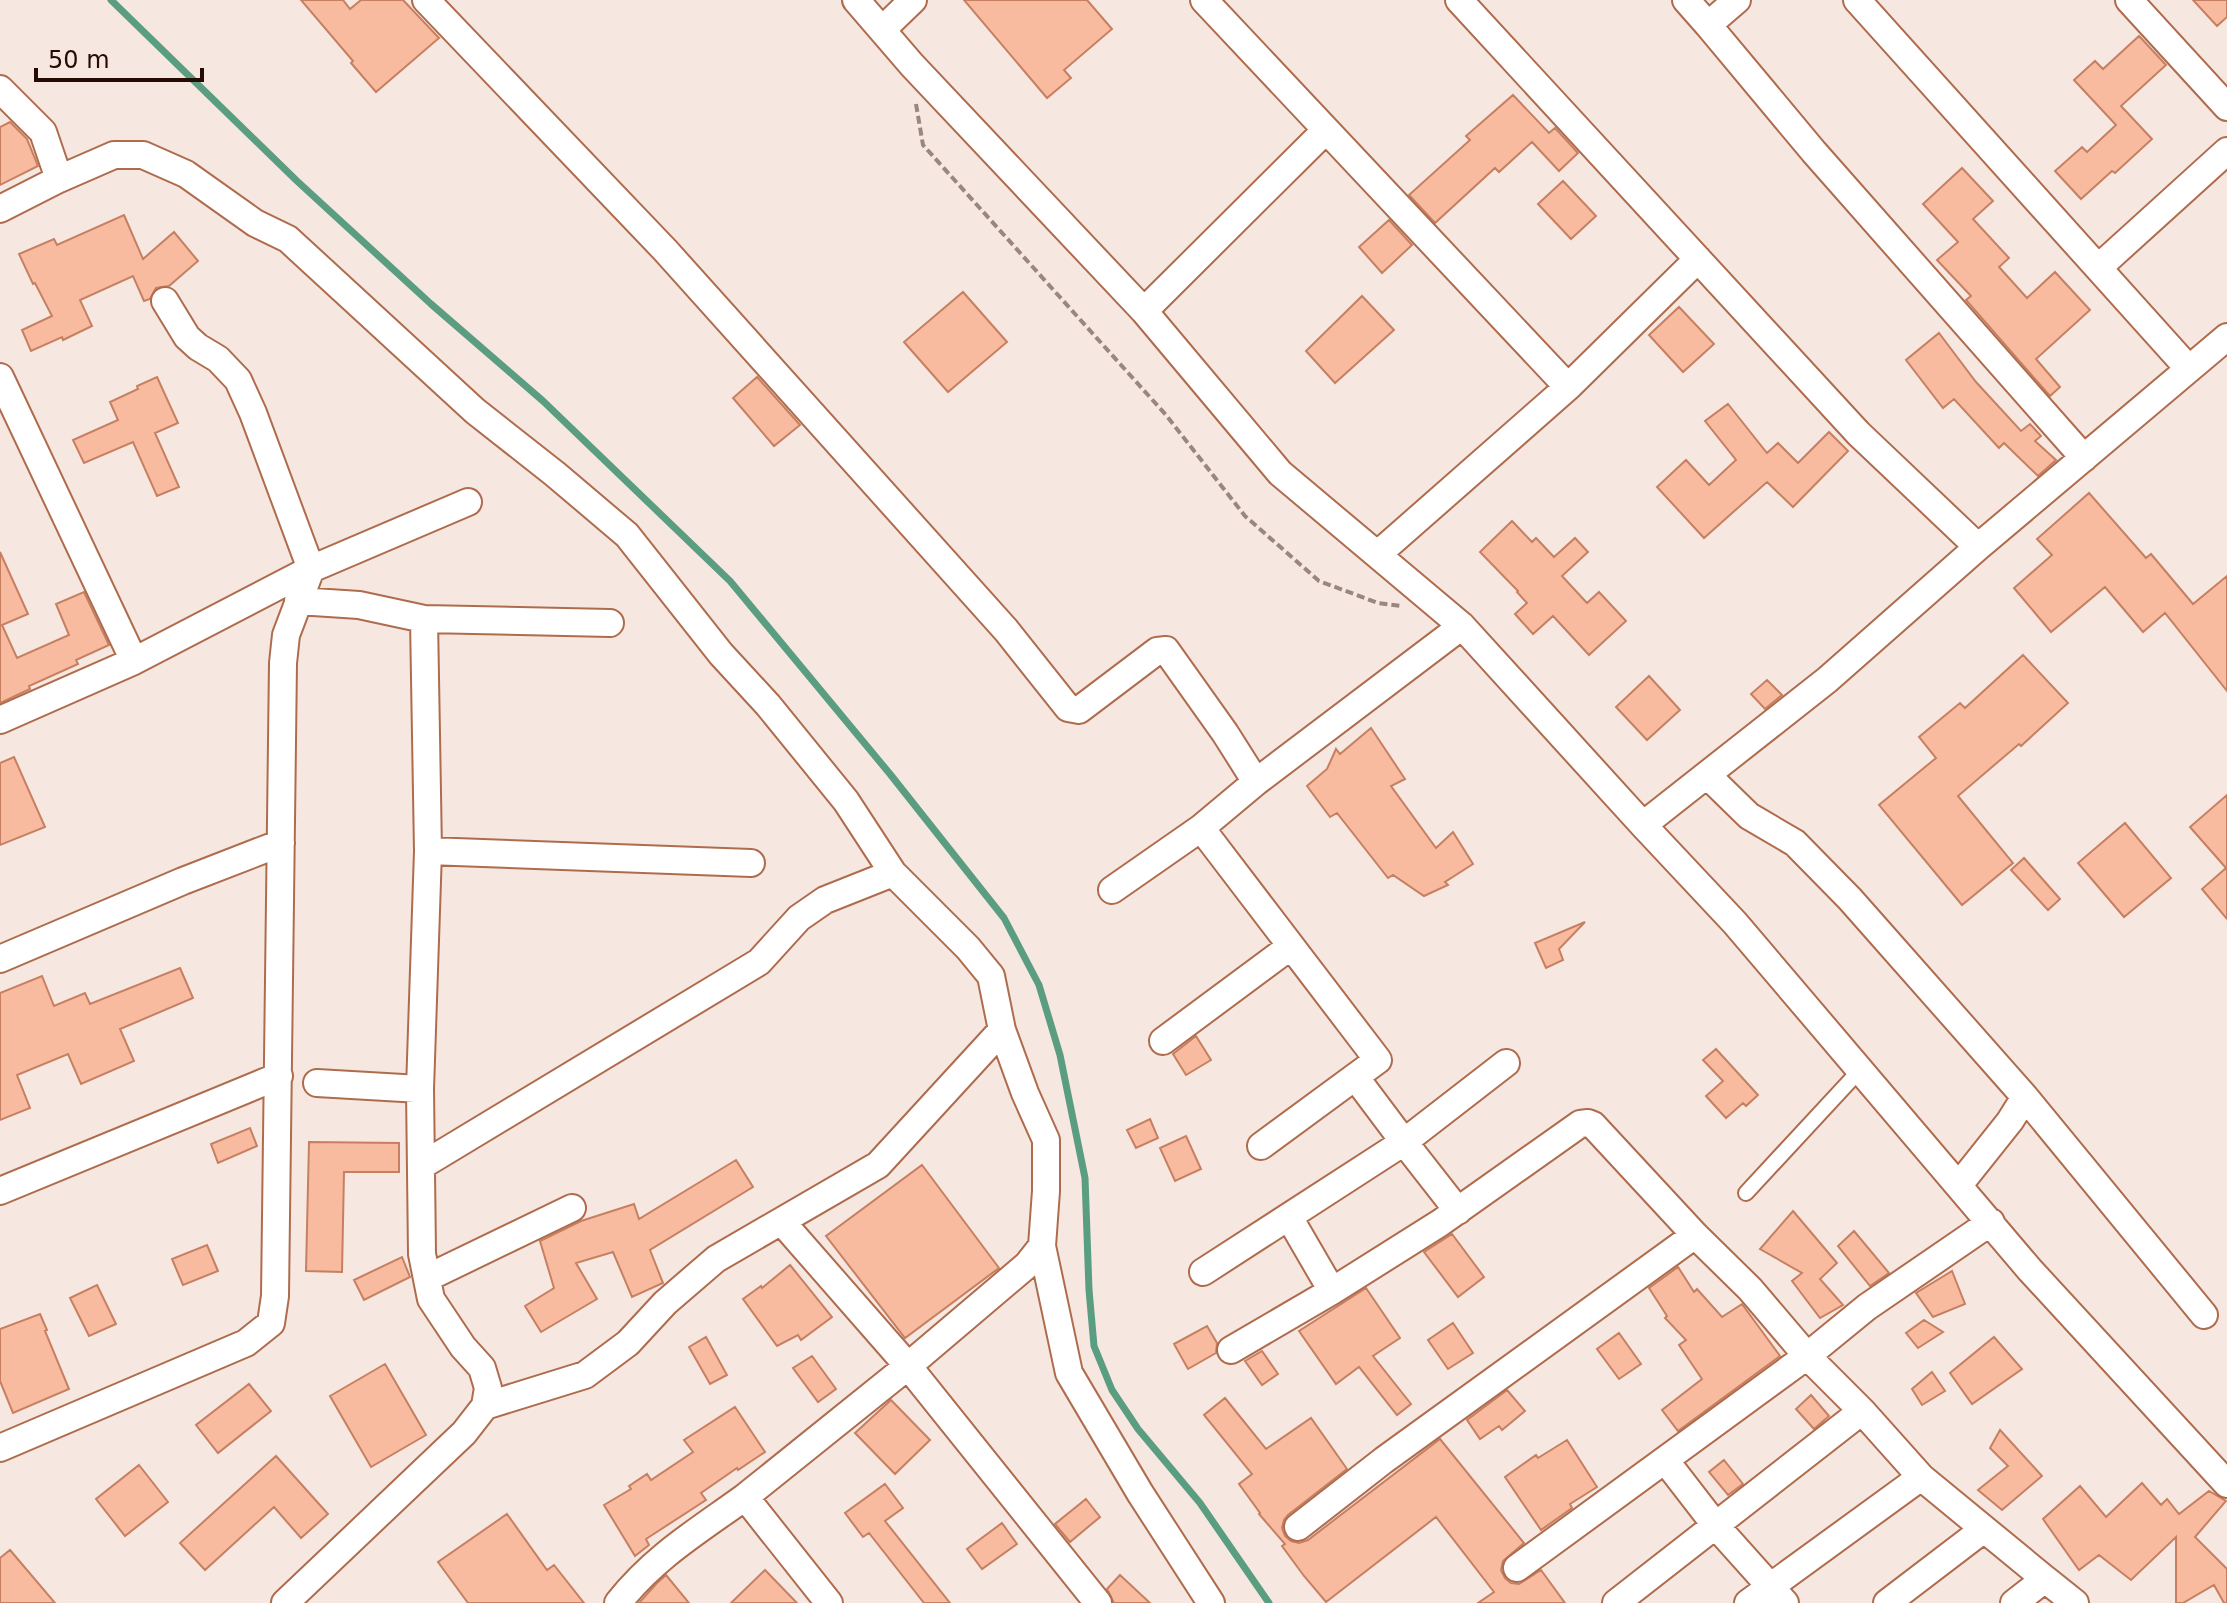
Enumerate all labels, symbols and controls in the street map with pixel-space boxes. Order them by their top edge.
scale bar [36,32,202,82]
text: 50 m [48,46,110,74]

